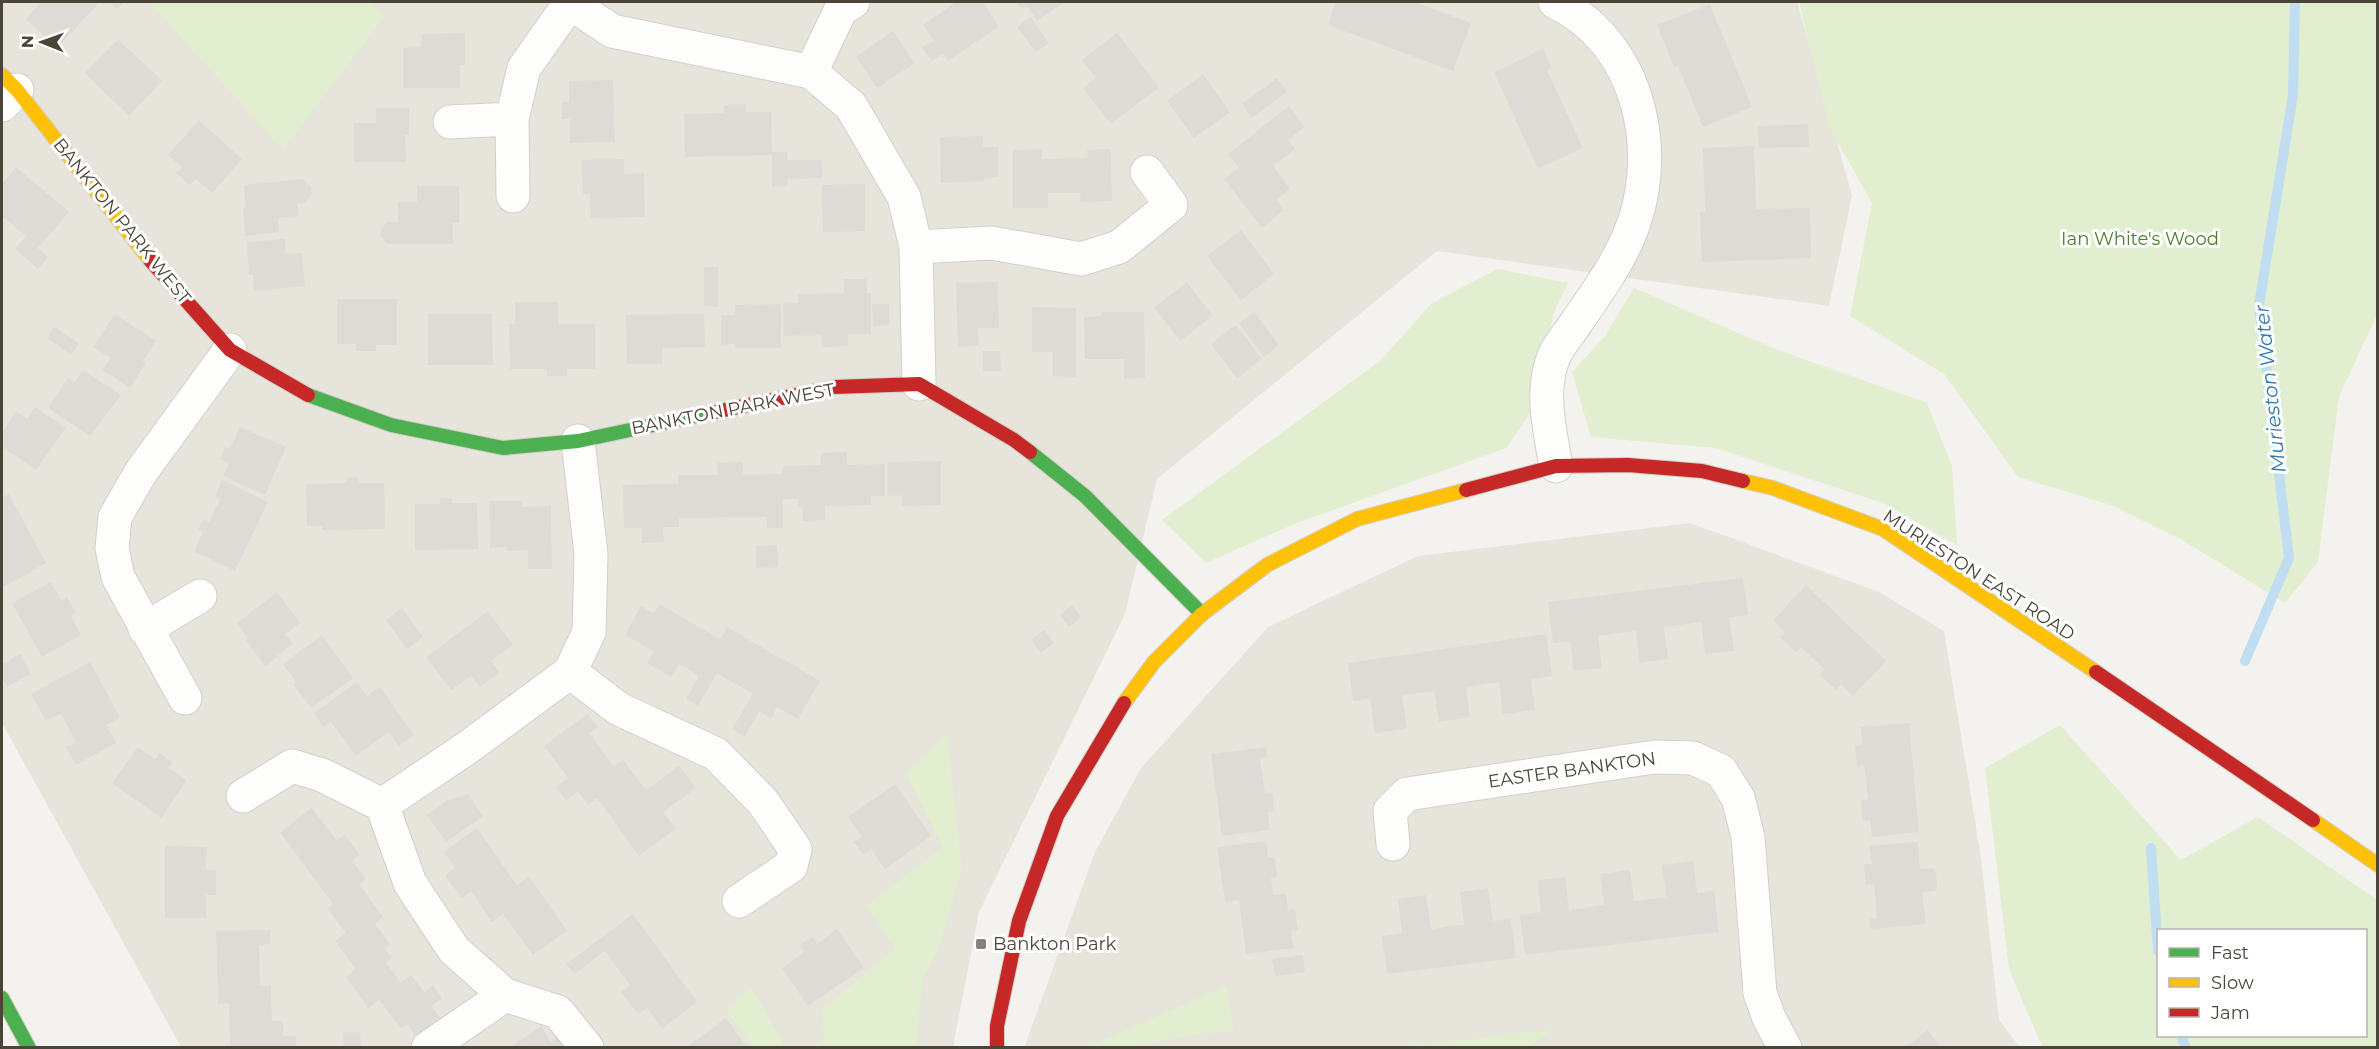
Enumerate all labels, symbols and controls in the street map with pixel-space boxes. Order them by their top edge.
north arrow [12,12,72,72]
text: N [18,35,37,48]
street label: BANKTON PARK WEST [49,134,196,309]
park label: Ian White's Wood [2061,228,2219,250]
water label: Murieston Water [2249,303,2291,474]
street label: BANKTON PARK WEST [630,378,837,439]
street label: MURIESTON EAST ROAD [1879,505,2079,645]
street label: EASTER BANKTON [1487,747,1657,793]
legend [2157,929,2367,1037]
place label: Bankton Park [993,933,1117,955]
marker: Bankton Park [974,937,988,951]
text: Fast [2211,942,2249,964]
text: Slow [2211,972,2254,994]
text: Jam [2210,1002,2250,1024]

